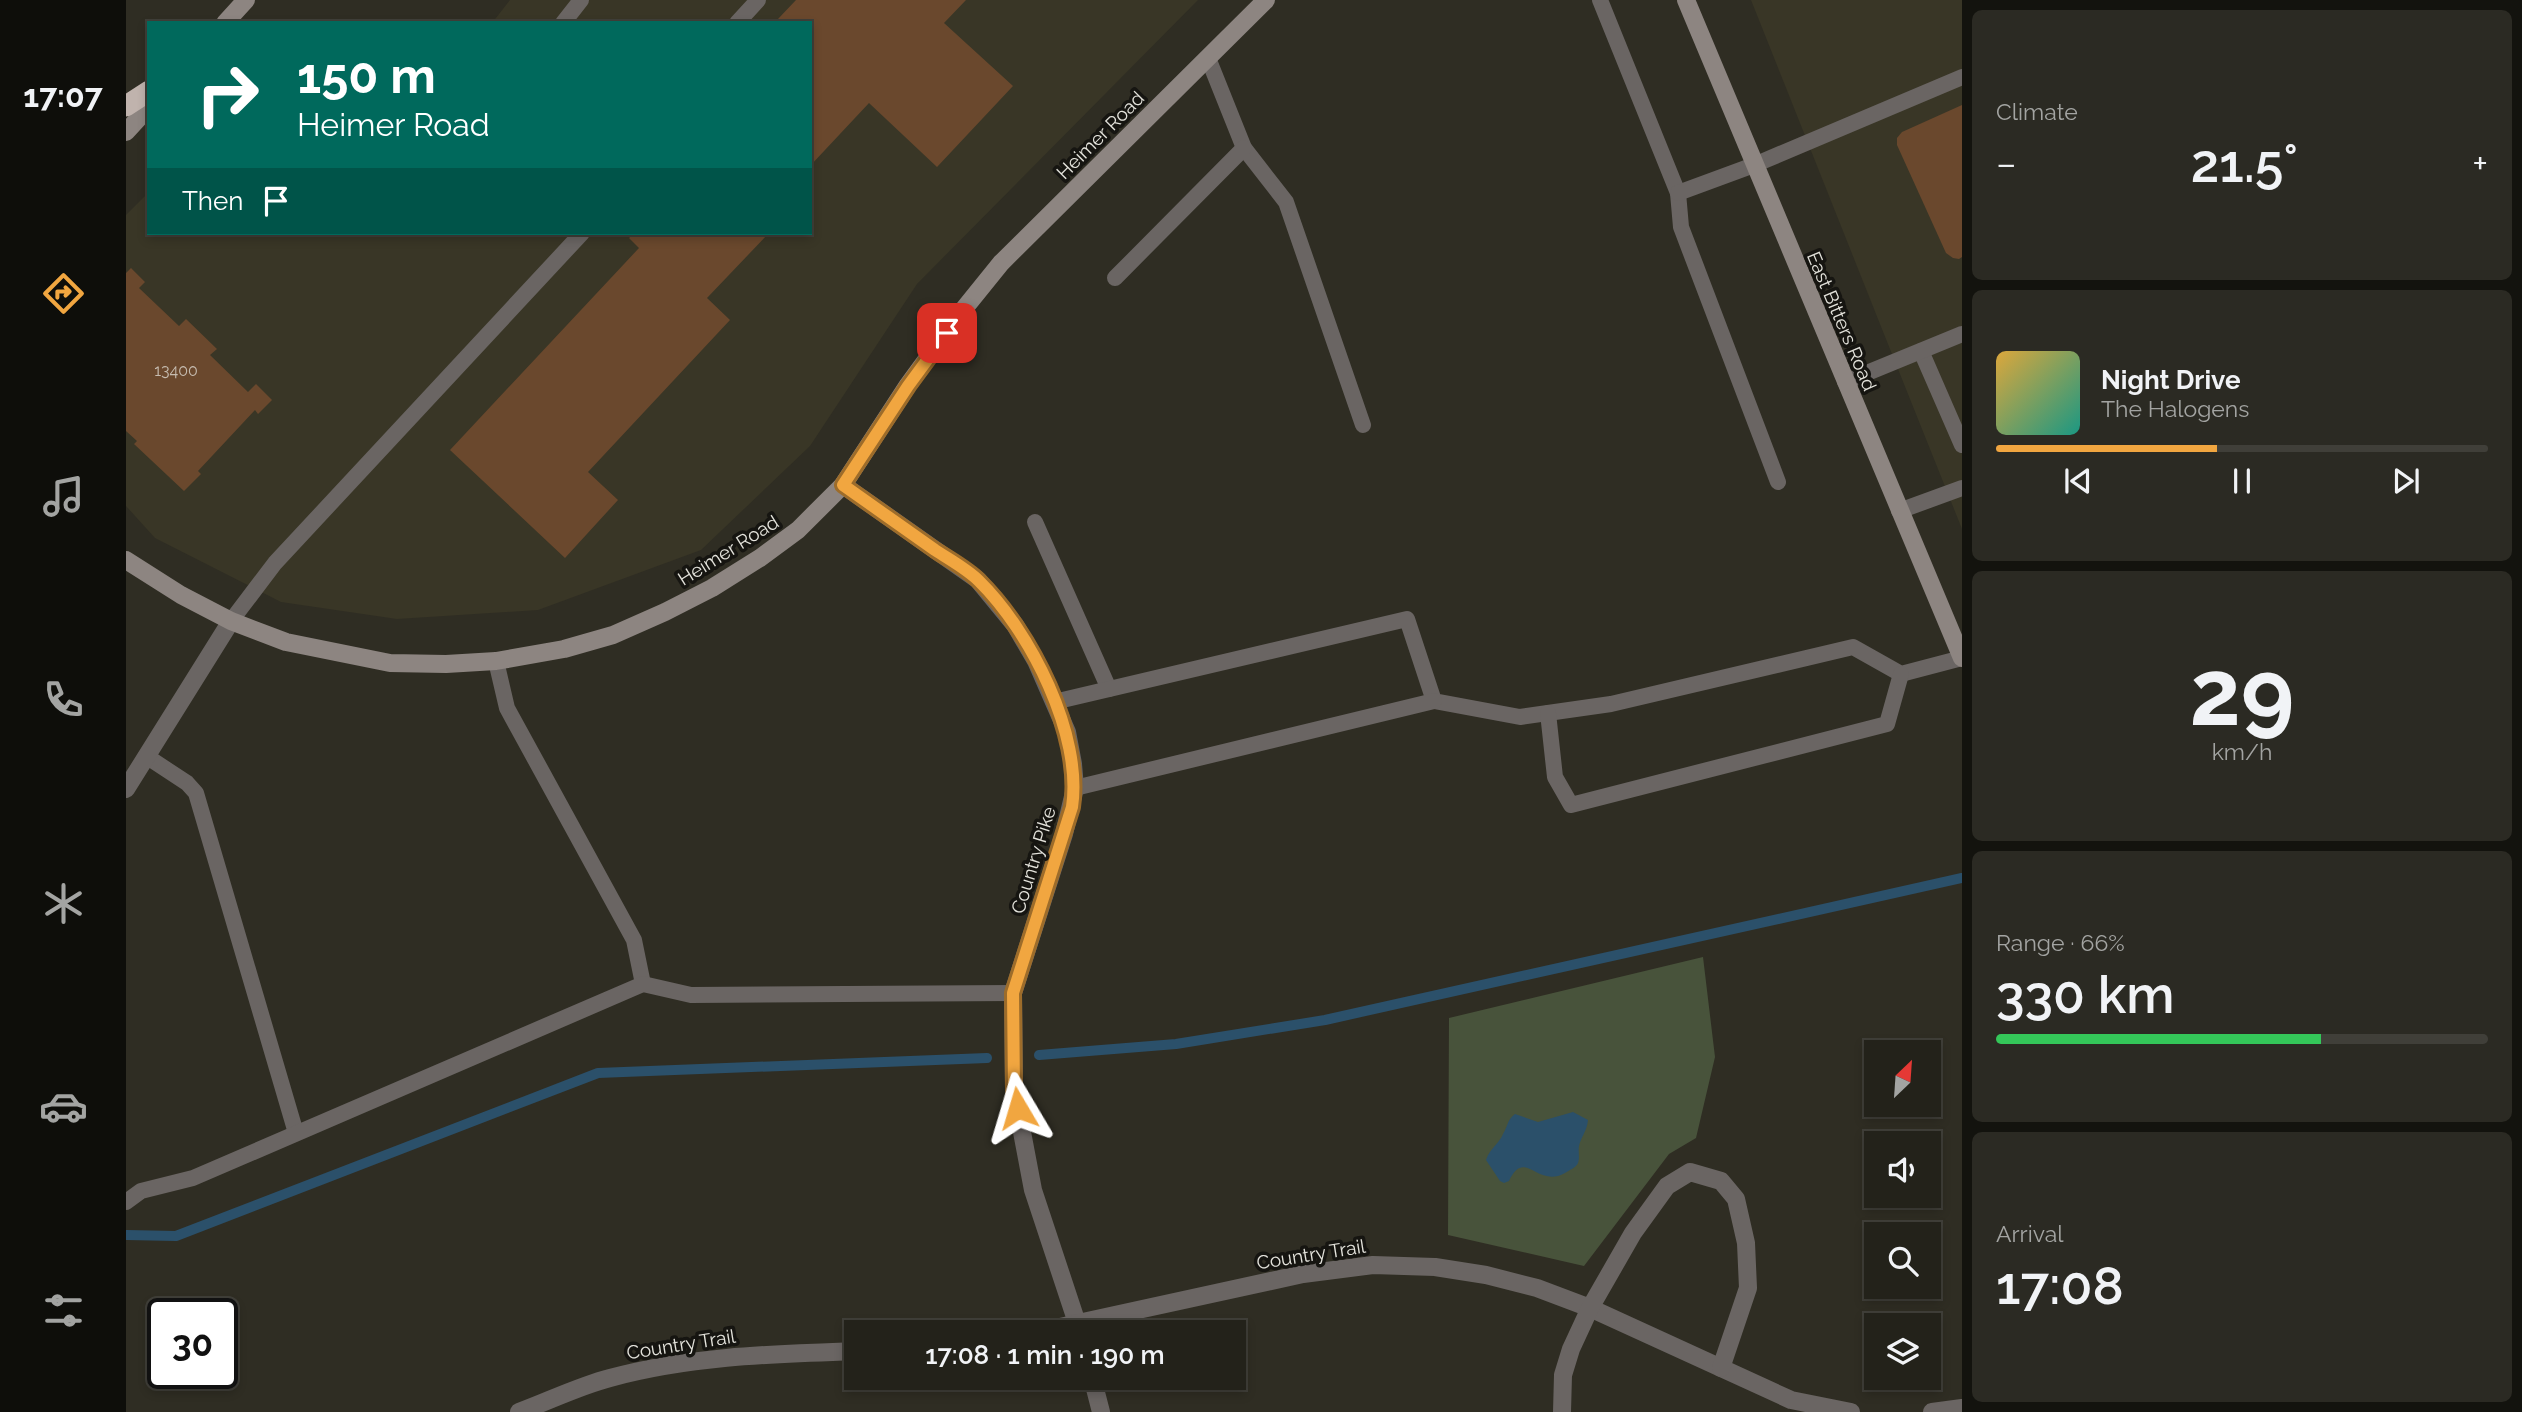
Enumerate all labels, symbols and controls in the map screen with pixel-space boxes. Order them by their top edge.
text: 150 m [297,47,436,104]
icon: right [182,49,273,140]
text: 17:07 [23,77,103,114]
street label: Heimer Road [1052,87,1148,183]
text: Climate [1996,98,2078,125]
text: Heimer Road [297,106,490,143]
text: 21.5° [2191,133,2298,194]
text: − [1996,141,2016,186]
text: + [2472,141,2488,186]
icon: arrive [257,182,295,220]
text: Then [182,186,243,216]
street label: East Bitters Road [1803,248,1881,394]
icon: directions [39,269,88,318]
pin [917,303,977,363]
icon: arrive [928,314,966,352]
house number: 13400 [154,361,198,380]
text: Night Drive [2101,365,2240,395]
text: The Halogens [2101,395,2249,422]
icon: previous [2059,462,2097,500]
icon: pause [2223,462,2261,500]
icon: next [2387,462,2425,500]
icon: music [39,472,88,521]
street label: Heimer Road [674,510,782,590]
text: 29 [2190,639,2294,746]
icon: phone [39,675,88,724]
text: km/h [2212,738,2272,765]
street label: Country Pike [1006,804,1060,916]
icon: climate [39,879,88,928]
text: Range · 66% [1996,929,2125,956]
text: 330 km [1996,964,2175,1025]
north arrow [1864,1040,1941,1116]
map controls [1864,1040,1941,1390]
position arrow [981,1071,1055,1145]
icon: car [39,1082,88,1131]
button: sound [1864,1131,1941,1208]
text: Arrival [1996,1220,2063,1247]
button: search [1864,1222,1941,1299]
street label: Country Trail [1255,1234,1368,1273]
text: 17:08 [1996,1255,2124,1316]
icon: filters [39,1286,88,1335]
speed limit sign: 30 [147,1298,238,1389]
button: layers [1864,1313,1941,1390]
street label: Country Trail [625,1324,738,1363]
text: 17:08 · 1 min · 190 m [925,1340,1165,1370]

